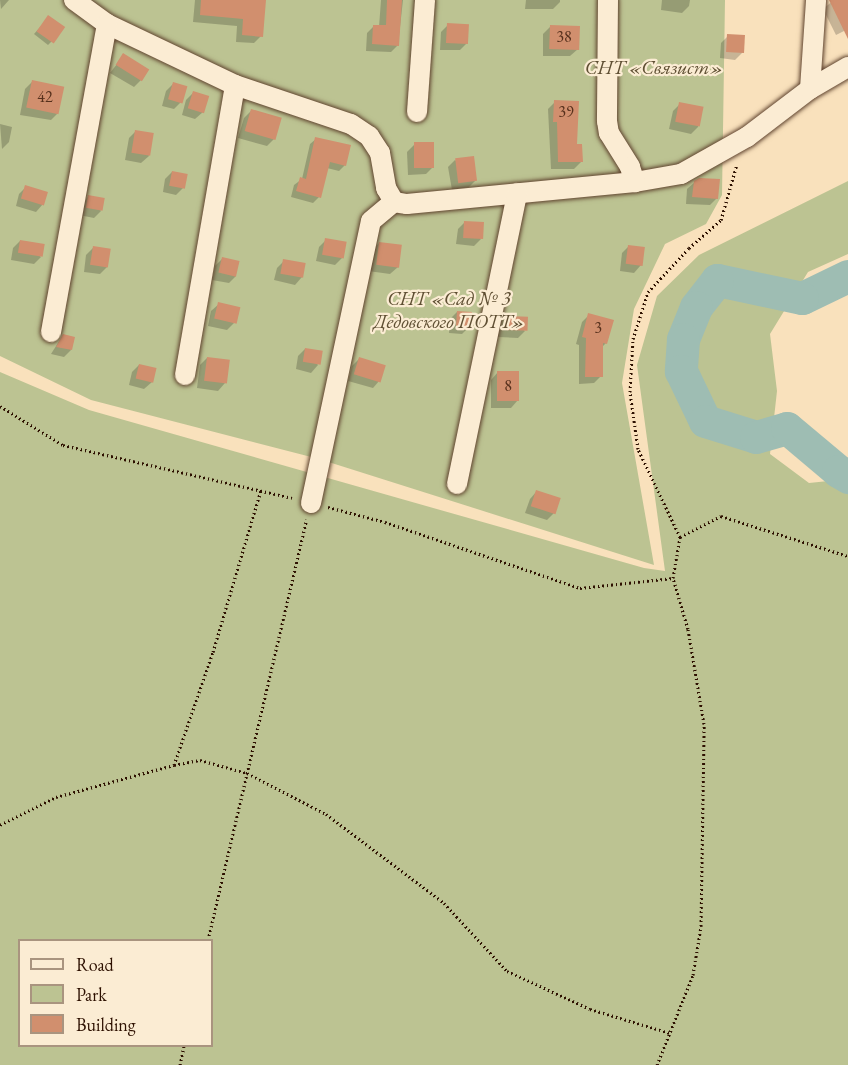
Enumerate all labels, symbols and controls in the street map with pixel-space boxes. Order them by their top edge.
house number: 38 [556,27,572,47]
park label: СНТ «Связист» [585,55,723,79]
house number: 42 [37,87,53,107]
house number: 39 [558,102,574,122]
park label: СНТ «Сад № 3 Дедовского ПОТТ» [373,287,525,334]
house number: 3 [594,318,602,338]
house number: 8 [504,376,512,396]
legend [18,939,213,1047]
text: Road [76,953,114,976]
text: Park [76,983,107,1006]
text: Building [76,1013,136,1036]

